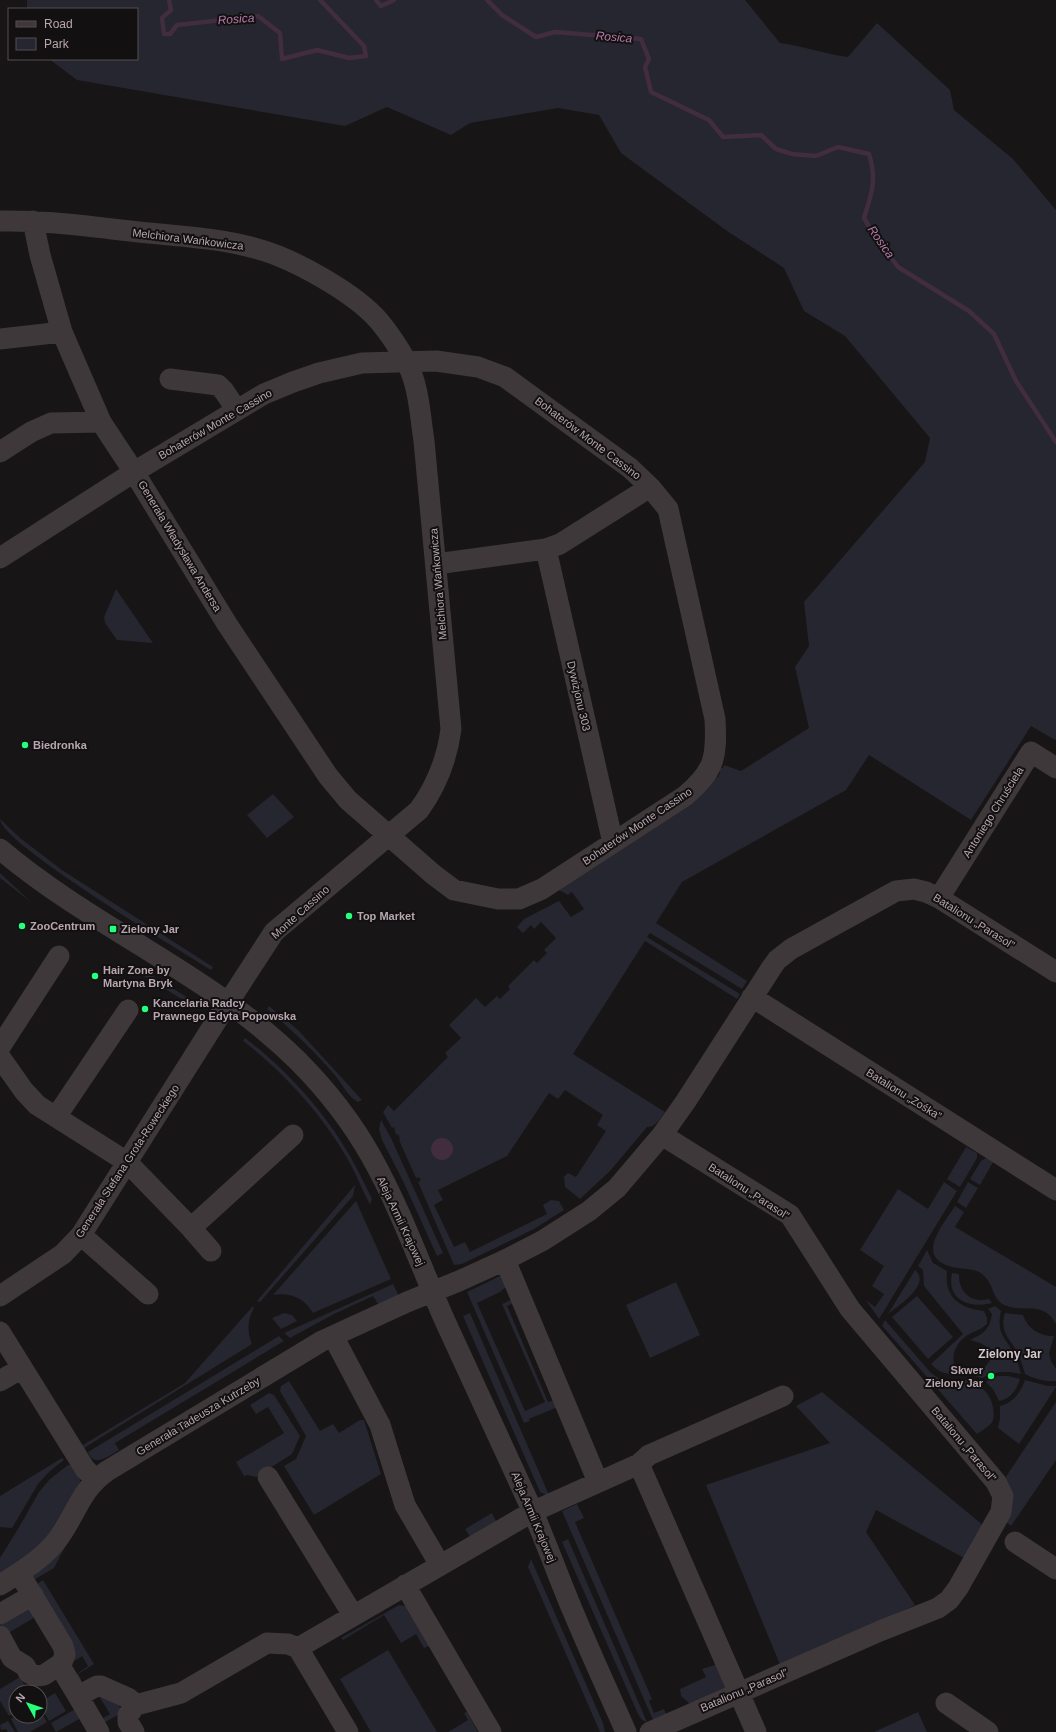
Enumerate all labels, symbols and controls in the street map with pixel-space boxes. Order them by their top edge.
legend [8,8,138,60]
water label: Rosica [217,11,255,27]
text: Road [44,17,73,31]
water label: Rosica [595,28,633,46]
text: Park [44,37,70,51]
water label: Rosica [865,223,897,261]
street label: Melchiora Wańkowicza [132,226,245,252]
street label: Bohaterów Monte Cassino [156,387,274,461]
street label: Bohaterów Monte Cassino [533,394,643,482]
street label: Generała Władysława Andersa [136,478,224,614]
street label: Melchiora Wańkowicza [427,527,449,640]
street label: Dywizjonu 303 [565,660,593,732]
place label: Biedronka [33,739,88,751]
marker: Biedronka [20,740,30,750]
street label: Antoniego Chruściela [960,764,1026,860]
street label: Bohaterów Monte Cassino [580,785,694,867]
street label: Monte Cassino [269,883,331,941]
street label: Batalionu „Parasol” [931,891,1017,951]
place label: Top Market [357,910,415,922]
marker: Top Market [344,911,354,921]
place label: ZooCentrum [30,920,96,932]
marker: ZooCentrum [17,921,27,931]
place label: Zielony Jar [121,923,180,935]
marker: Zielony Jar [108,924,118,934]
place label: Hair Zone by Martyna Bryk [103,964,174,989]
marker: Hair Zone by Martyna Bryk [90,971,100,981]
place label: Kancelaria Radcy Prawnego Edyta Popowska [153,997,297,1022]
marker: Kancelaria Radcy Prawnego Edyta Popowska [140,1004,150,1014]
street label: Batalionu „Zośka” [864,1066,944,1122]
street label: Generała Stefana Grota-Roweckiego [73,1082,181,1240]
street label: Batalionu „Parasol” [706,1160,792,1222]
street label: Aleja Armii Krajowej [375,1174,427,1268]
district label: Zielony Jar [978,1347,1042,1361]
place label: Skwer Zielony Jar [925,1364,984,1389]
marker: Skwer Zielony Jar [986,1371,996,1381]
street label: Generała Tadeusza Kutrzeby [134,1374,262,1458]
street label: Batalionu „Parasol” [929,1404,999,1484]
street label: Aleja Armii Krajowej [509,1470,559,1564]
street label: Batalionu „Parasol” [699,1666,790,1714]
north arrow [8,1684,48,1724]
text: N [13,1691,28,1704]

